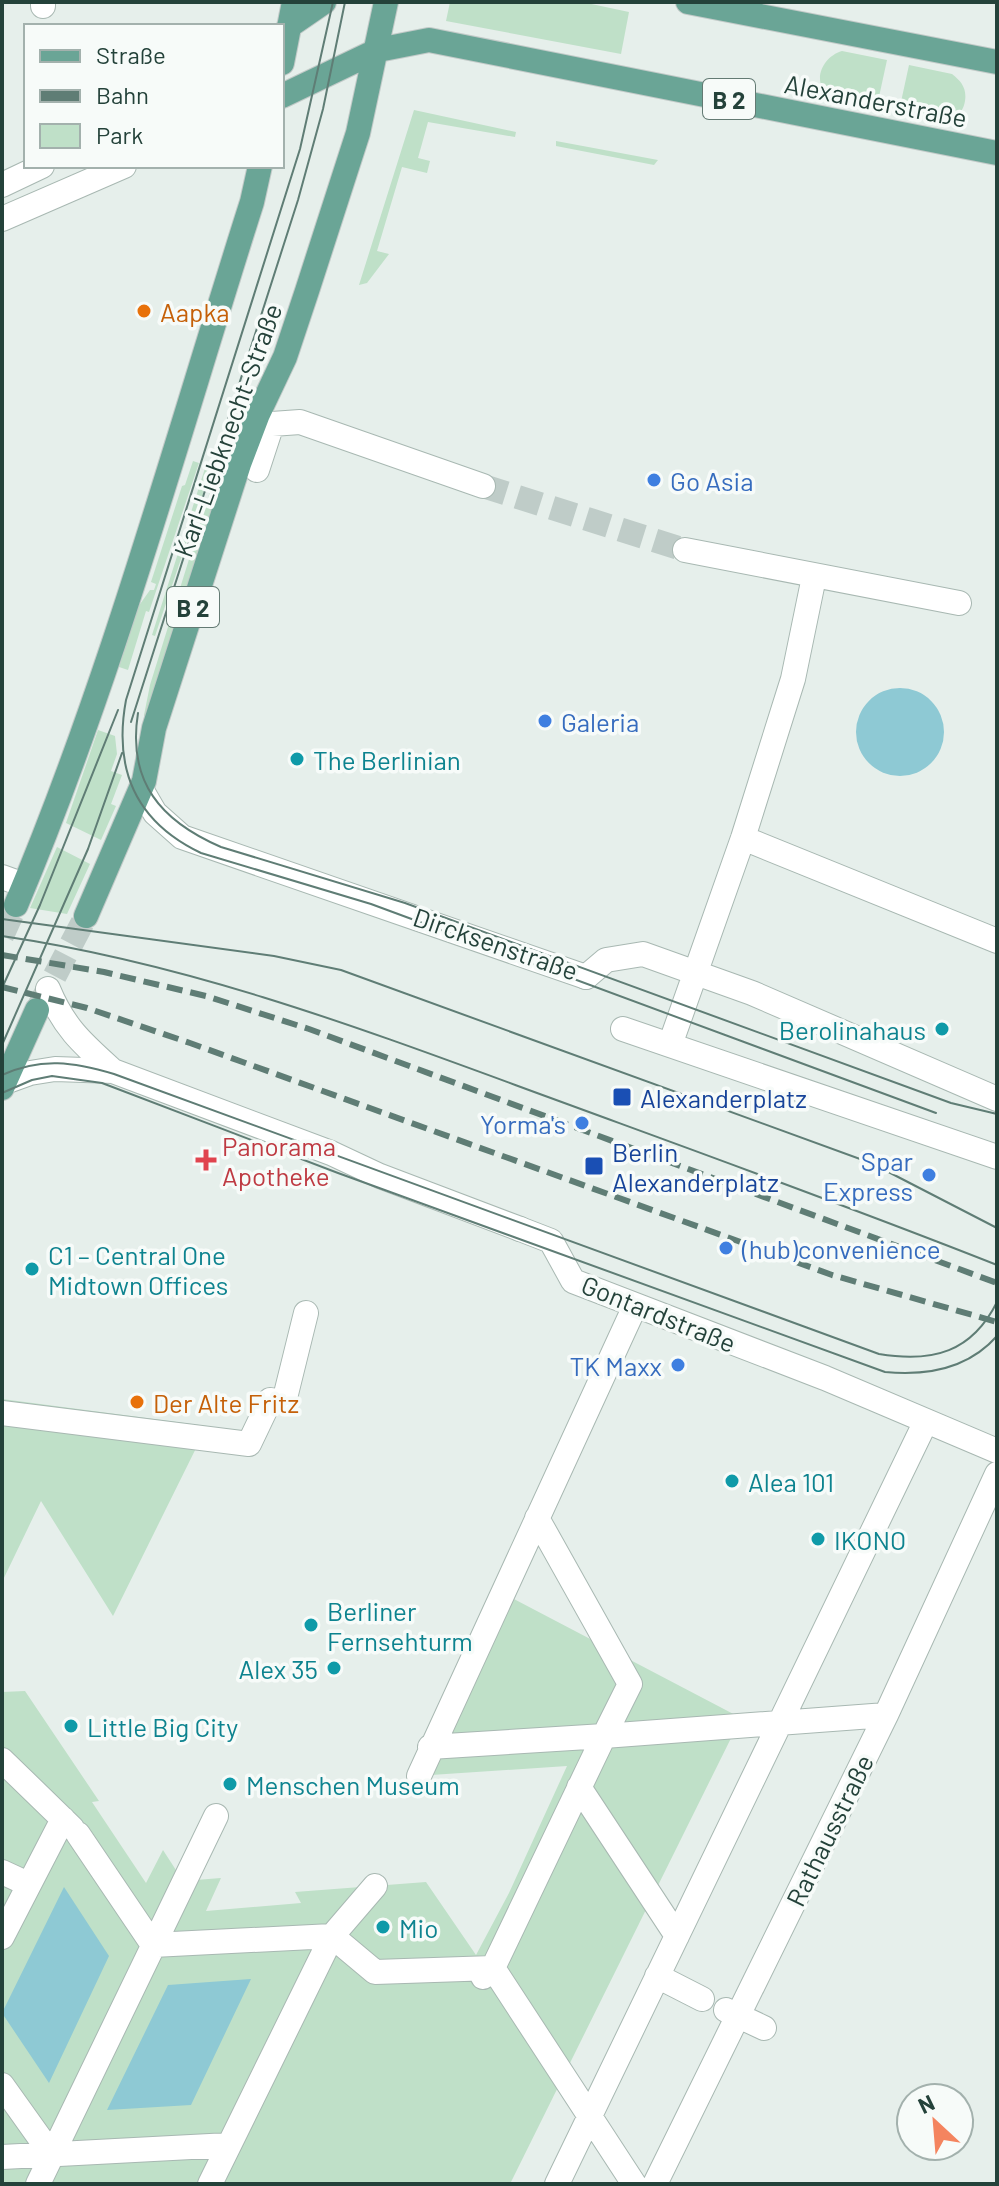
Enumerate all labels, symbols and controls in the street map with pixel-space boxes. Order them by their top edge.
legend [24,24,284,168]
text: Straße [96,40,166,69]
street label: Alexanderstraße [782,67,970,133]
road number: B 2 [703,79,755,119]
text: Bahn [96,80,149,109]
text: Park [96,120,143,149]
place label: Aapka [160,296,229,327]
street label: Karl-Liebknecht-Straße [167,299,287,561]
marker: Aapka [135,302,153,320]
place label: Go Asia [670,465,754,496]
marker: Go Asia [645,471,663,489]
road number: B 2 [167,587,219,627]
place label: Galeria [561,706,639,737]
marker: Galeria [536,712,554,730]
place label: The Berlinian [313,744,461,775]
marker: The Berlinian [288,750,306,768]
street label: Dircksenstraße [410,900,582,986]
place label: Berolinahaus [779,1014,926,1045]
marker: Berolinahaus [933,1020,951,1038]
place label: Alexanderplatz [640,1082,807,1113]
marker: Alexanderplatz [611,1086,633,1108]
place label: Yorma's [480,1108,566,1139]
marker: Yorma's [573,1114,591,1132]
place label: Panorama Apotheke [222,1130,336,1191]
place label: Berlin Alexanderplatz [612,1136,779,1197]
place label: Spar Express [823,1145,914,1206]
marker: Panorama Apotheke [197,1151,215,1169]
marker: Berlin Alexanderplatz [583,1155,605,1177]
marker: Spar Express [920,1166,938,1184]
place label: (hub)convenience [741,1233,941,1264]
place label: C1 – Central One Midtown Offices [48,1239,228,1300]
marker: (hub)convenience [717,1239,735,1257]
marker: C1 – Central One Midtown Offices [23,1260,41,1278]
street label: Gontardstraße [577,1268,741,1358]
place label: TK Maxx [569,1350,662,1381]
marker: TK Maxx [669,1356,687,1374]
place label: Der Alte Fritz [153,1387,299,1418]
marker: Der Alte Fritz [128,1393,146,1411]
place label: Alea 101 [748,1466,834,1497]
marker: Alea 101 [723,1472,741,1490]
place label: IKONO [834,1524,906,1555]
marker: IKONO [809,1530,827,1548]
place label: Berliner Fernsehturm [327,1595,473,1656]
marker: Berliner Fernsehturm [302,1616,320,1634]
place label: Alex 35 [238,1653,318,1684]
marker: Alex 35 [325,1659,343,1677]
place label: Little Big City [87,1711,238,1742]
marker: Little Big City [62,1717,80,1735]
street label: Rathausstraße [779,1749,879,1911]
place label: Menschen Museum [246,1769,460,1800]
marker: Menschen Museum [221,1775,239,1793]
place label: Mio [399,1912,438,1943]
marker: Mio [374,1918,392,1936]
north arrow [895,2082,975,2162]
text: N [914,2088,938,2118]

